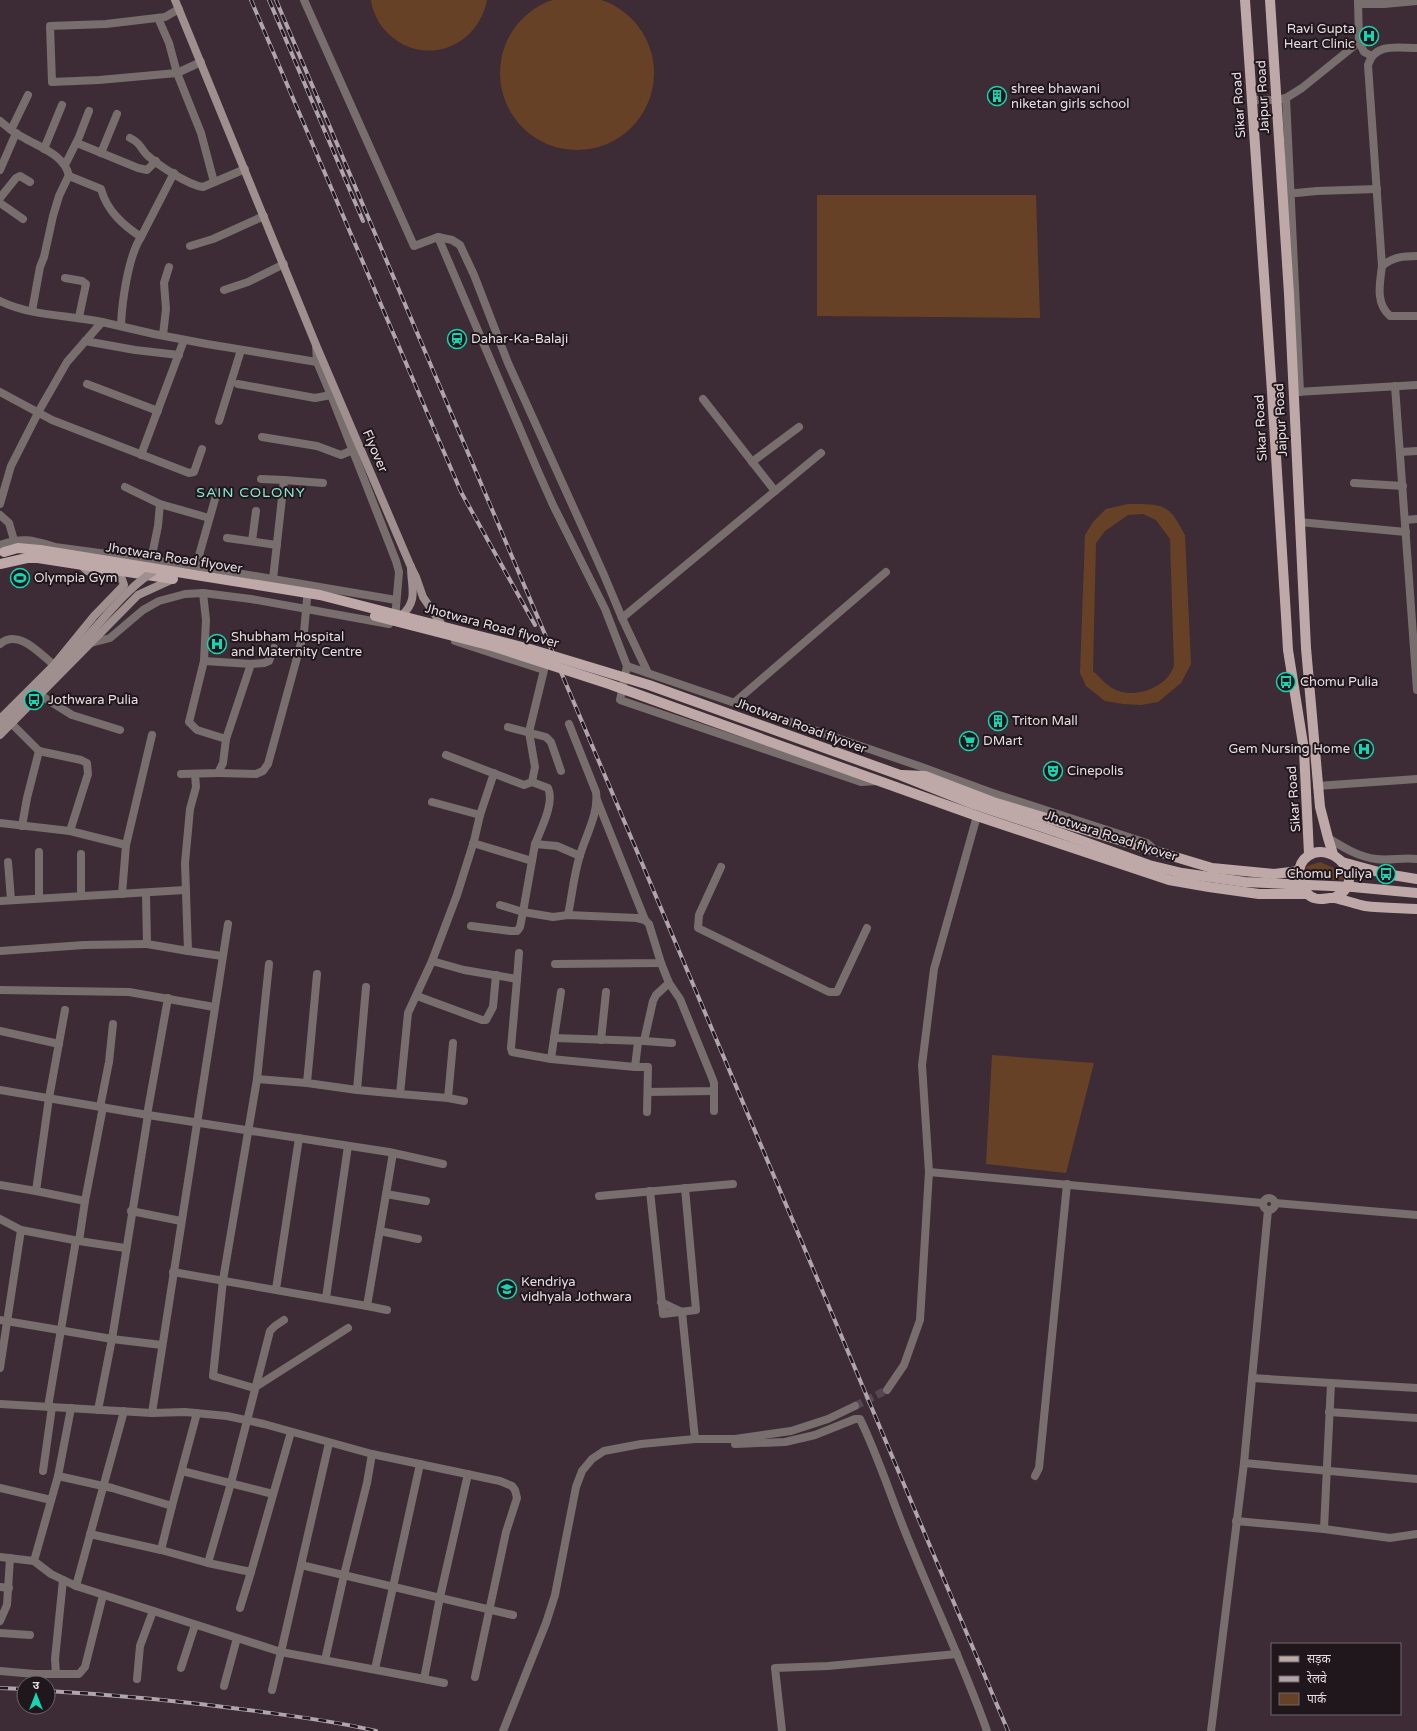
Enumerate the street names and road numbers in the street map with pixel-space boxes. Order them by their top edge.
street label: Jaipur Road [1253,60,1273,134]
street label: Sikar Road [1229,71,1249,139]
street label: Jaipur Road [1271,383,1291,457]
street label: Sikar Road [1251,394,1271,462]
street label: Flyover [359,427,391,475]
street label: Jhotwara Road flyover [105,539,243,577]
street label: Jhotwara Road flyover [423,600,561,652]
street label: Jhotwara Road flyover [733,695,869,757]
street label: Sikar Road [1284,765,1304,833]
street label: Jhotwara Road flyover [1043,807,1179,865]

